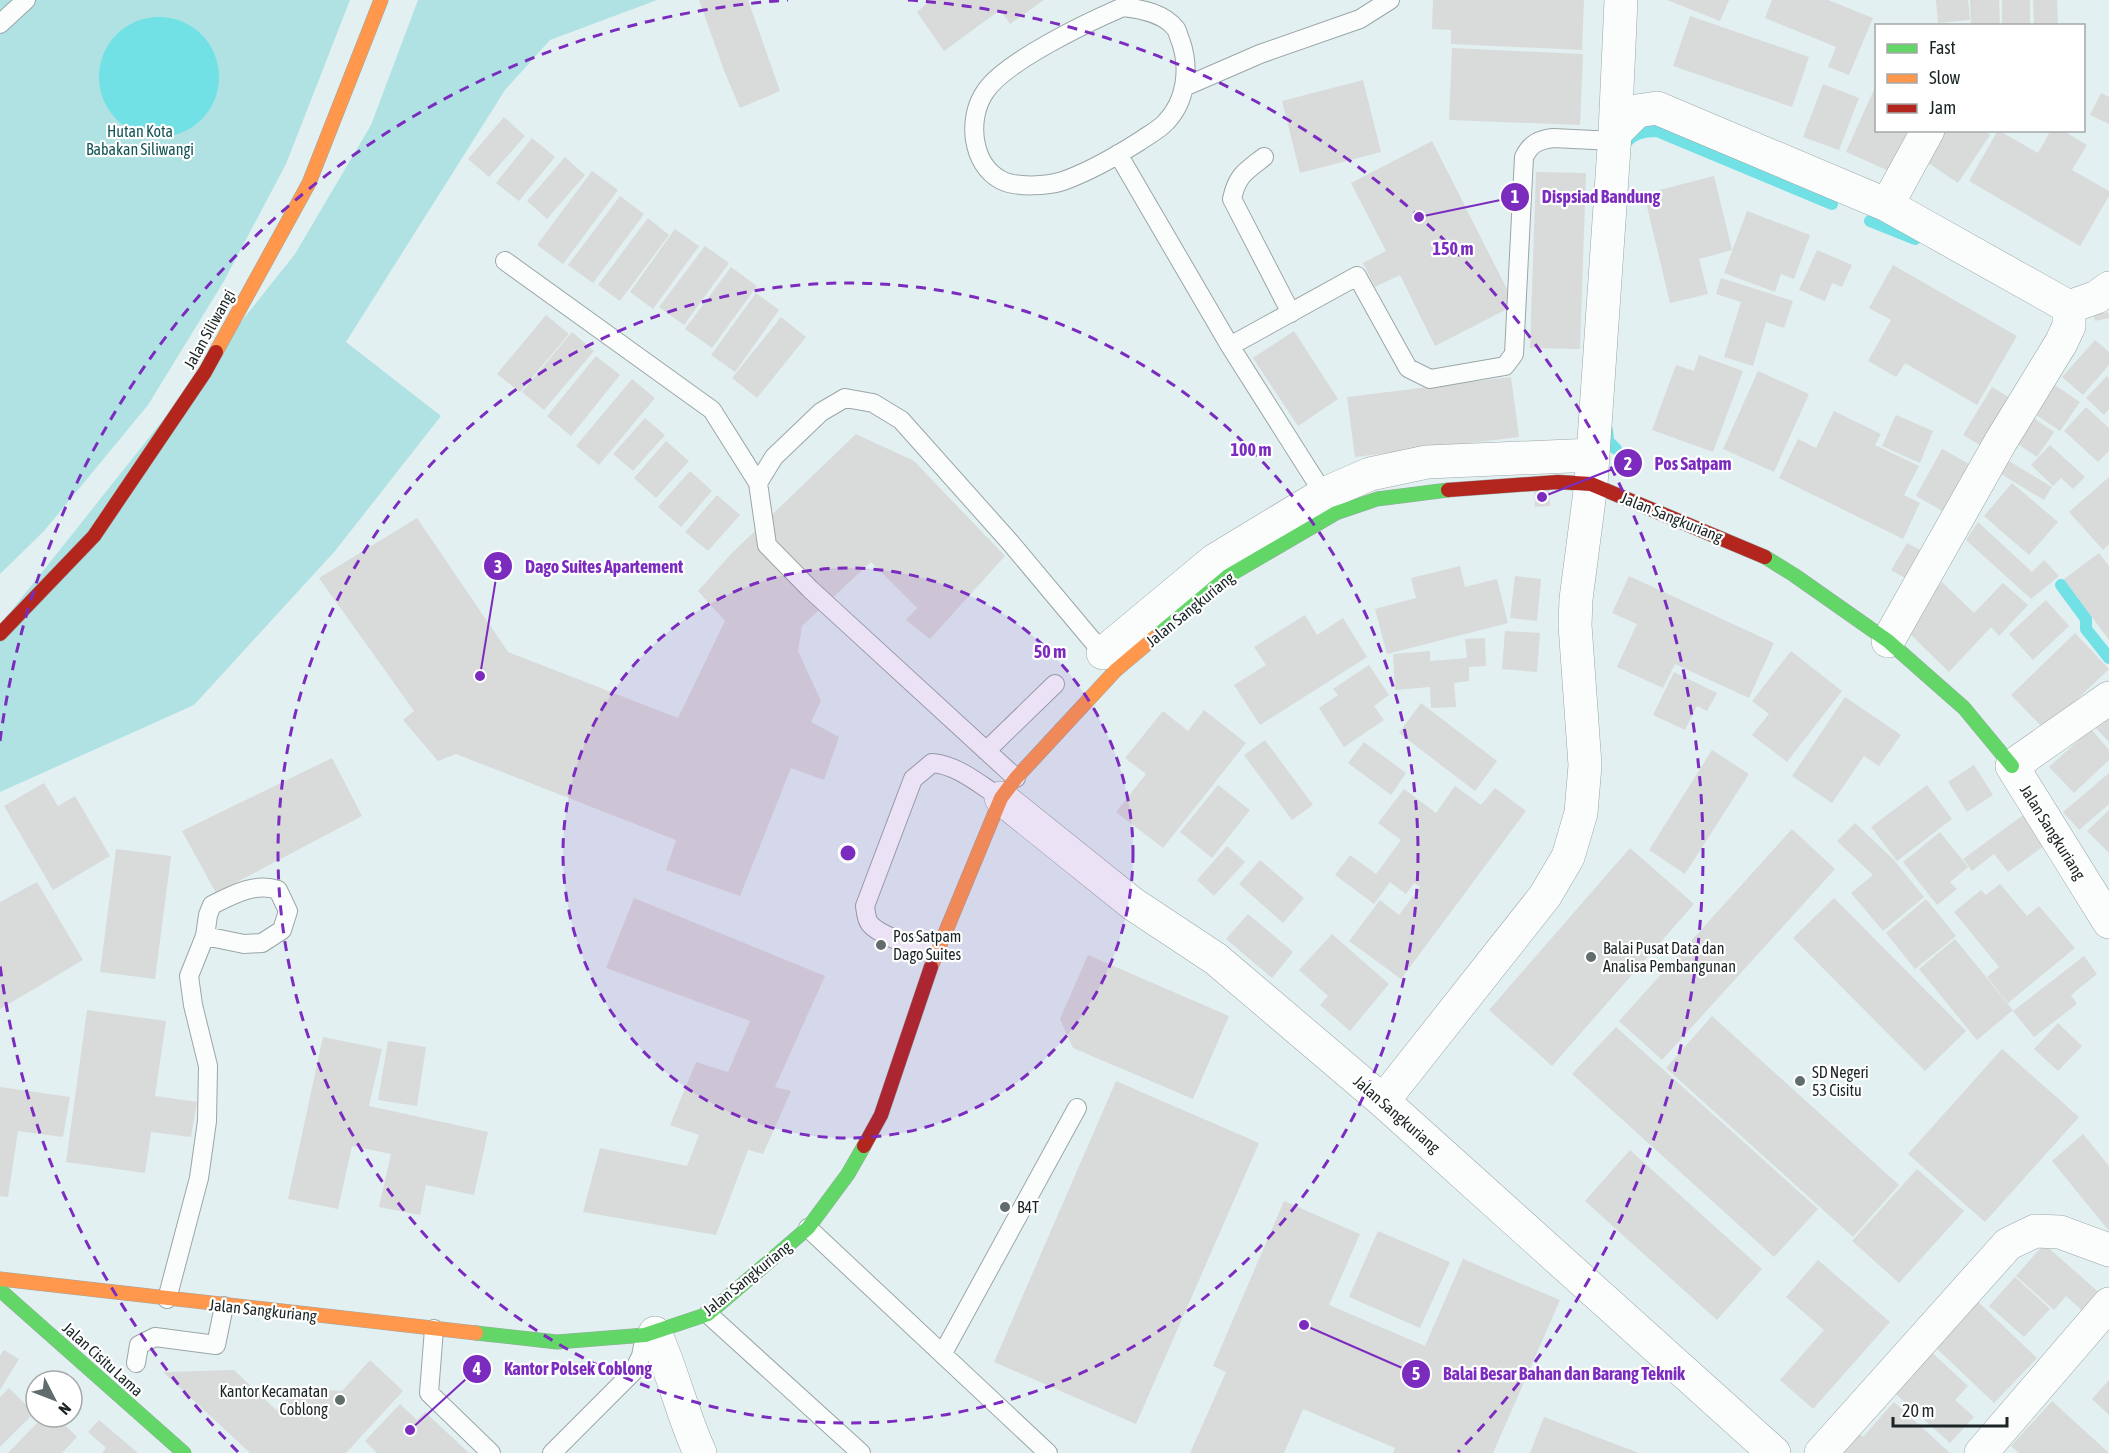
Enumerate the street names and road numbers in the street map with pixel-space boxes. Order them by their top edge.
street label: Jalan Siliwangi [180,286,239,372]
street label: Jalan Sangkuriang [1618,488,1726,547]
street label: Jalan Sangkuriang [1142,568,1238,651]
street label: Jalan Sangkuriang [2016,781,2089,883]
street label: Jalan Sangkuriang [1350,1072,1444,1157]
street label: Jalan Sangkuriang [699,1237,795,1320]
street label: Jalan Sangkuriang [208,1295,318,1326]
street label: Jalan Cisitu Lama [59,1318,147,1400]

